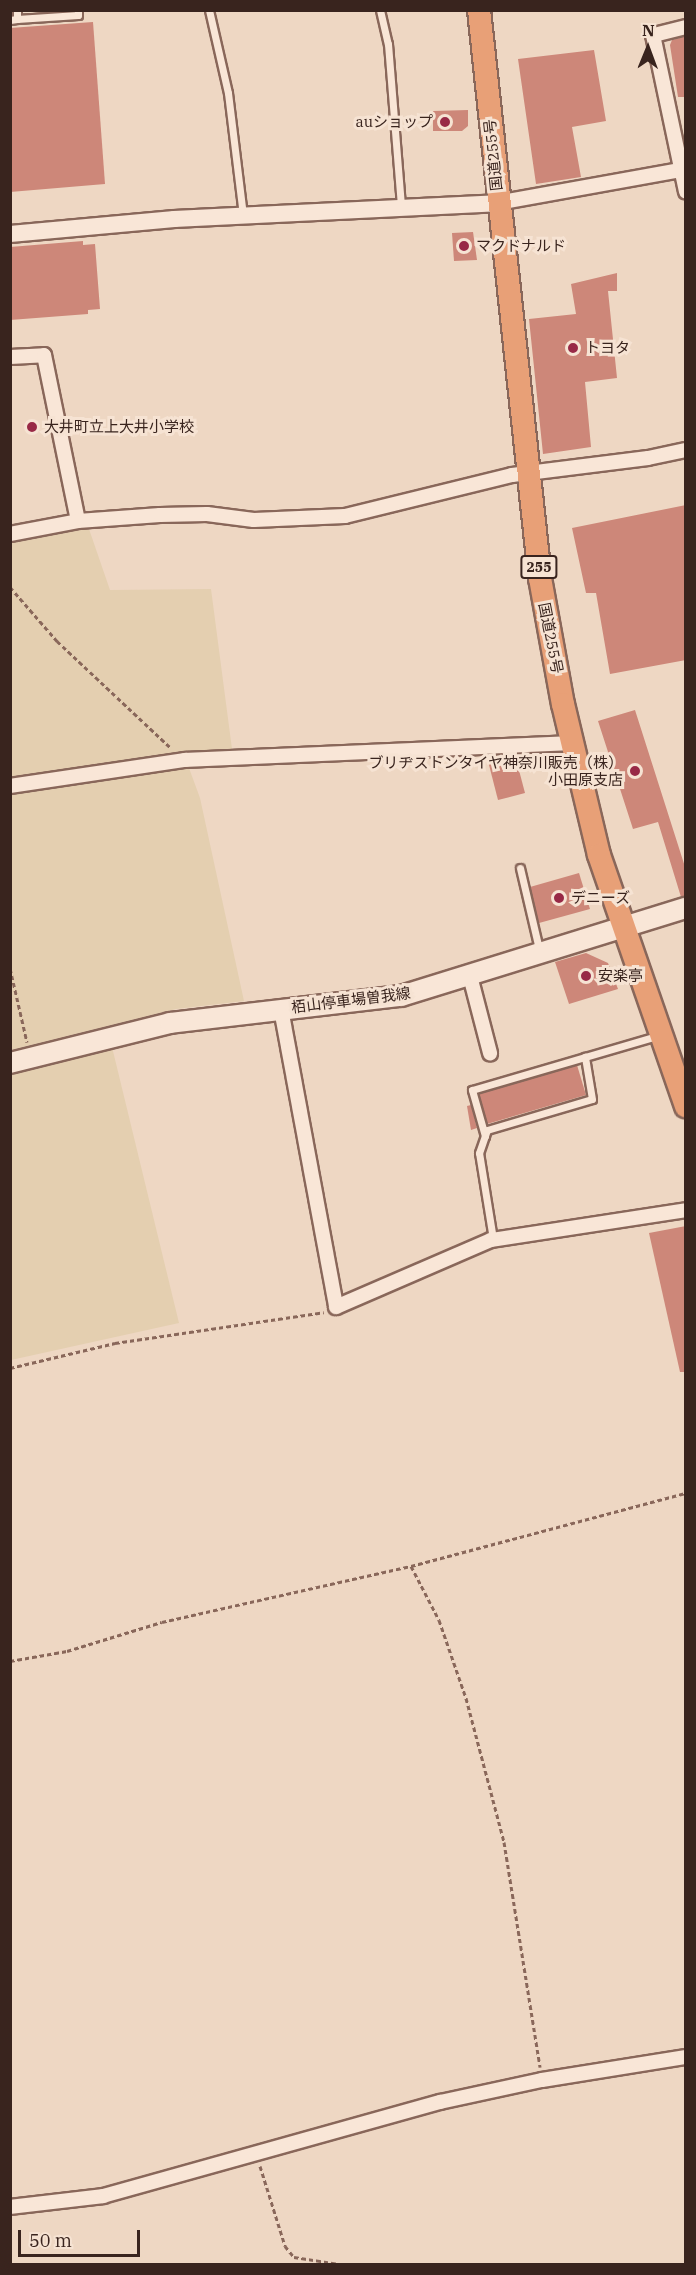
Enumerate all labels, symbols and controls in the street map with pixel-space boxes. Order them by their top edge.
north arrow [618,18,678,78]
text: N [642,20,655,40]
place label: auショップ [356,113,433,131]
marker: auショップ [438,115,452,129]
street label: 国道255号 [480,118,506,192]
place label: マクドナルド [476,237,566,255]
marker: マクドナルド [457,239,471,253]
place label: トヨタ [585,339,630,357]
marker: トヨタ [566,341,580,355]
place label: 大井町立上大井小学校 [44,418,194,436]
marker: 大井町立上大井小学校 [25,420,39,434]
road number: 255 [520,556,558,578]
street label: 国道255号 [535,601,567,675]
place label: ブリヂストンタイヤ神奈川販売（株） 小田原支店 [368,753,623,788]
marker: ブリヂストンタイヤ神奈川販売（株） 小田原支店 [628,764,642,778]
place label: デニーズ [571,889,631,907]
marker: デニーズ [552,891,566,905]
place label: 安楽亭 [598,967,643,985]
marker: 安楽亭 [579,969,593,983]
street label: 栢山停車場曽我線 [290,984,412,1016]
scale bar [21,2218,142,2256]
text: 50 m [29,2229,72,2252]

